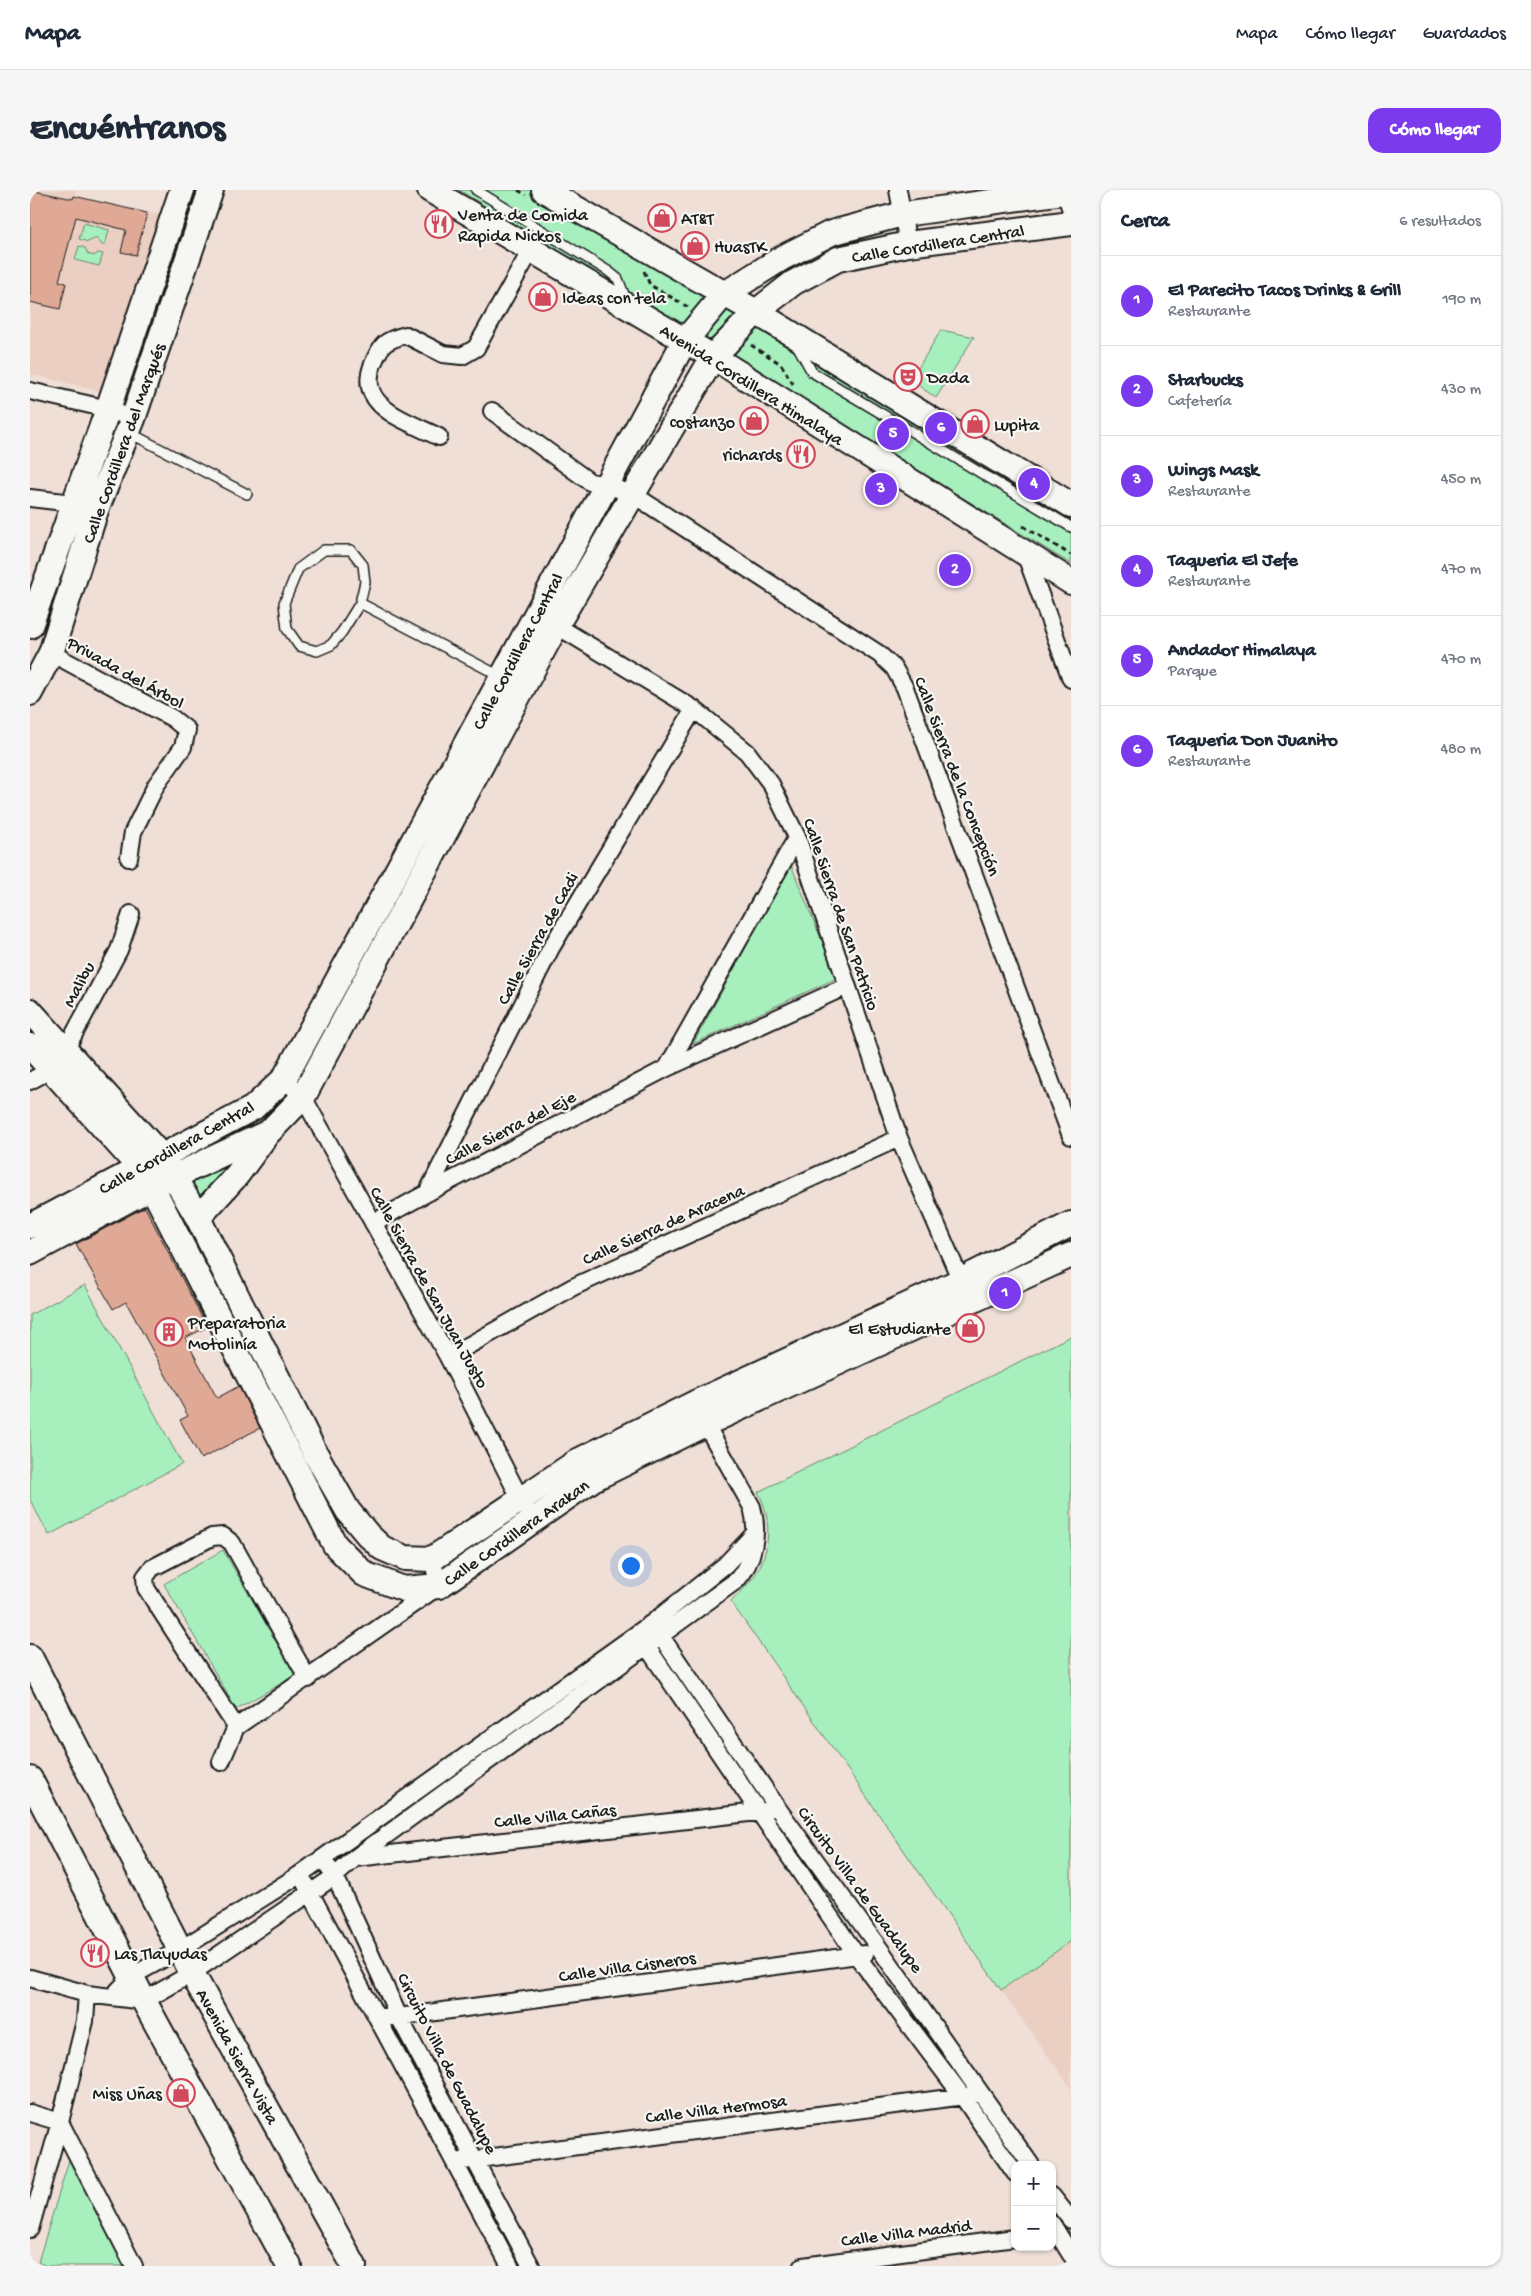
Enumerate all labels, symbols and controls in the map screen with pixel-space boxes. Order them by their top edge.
text: Mapa [25,20,80,49]
text: Mapa [1236,24,1277,45]
text: Cómo llegar [1305,24,1395,45]
text: Guardados [1423,24,1506,45]
button: Cómo llegar [1368,108,1501,153]
text: Encuéntranos [30,110,225,151]
shop icon: AT&T [647,203,677,233]
place label: Venta de Comida Rapida Nickos [457,206,589,248]
restaurant icon: Venta de Comida Rapida Nickos [424,209,454,239]
place label: AT&T [681,210,715,231]
text: Cerca [1121,210,1169,235]
text: 6 resultados [1399,213,1481,232]
street label: Calle Cordillera Central [851,221,1026,269]
shop icon: HuasTK [680,231,710,261]
place label: HuasTK [714,238,768,259]
text: El Parecito Tacos Drinks & Grill [1168,280,1401,303]
shop icon: Ideas con tela [528,282,558,312]
place label: Ideas con tela [562,289,667,310]
text: 1 [1134,291,1140,310]
text: 190 m [1442,291,1481,310]
text: Restaurante [1168,303,1250,322]
street label: Avenida Cordillera Himalaya [655,321,847,452]
street label: Calle Cordillera del Marqués [79,340,172,547]
theatre icon: Dada [893,362,923,392]
place label: Dada [926,369,970,390]
text: Starbucks [1168,370,1243,393]
text: 2 [1133,381,1141,400]
text: 430 m [1441,381,1481,400]
text: Cafetería [1168,393,1232,412]
shop icon: costanzo [739,406,769,436]
pin: 6 [925,409,957,447]
shop icon: Lupita [960,409,990,439]
place label: costanzo [670,413,735,434]
pin: 5 [877,415,909,453]
place label: Lupita [994,416,1040,437]
restaurant icon: richards [786,439,816,469]
place label: richards [722,446,783,467]
text: Wings Mask [1168,460,1259,483]
pin: 4 [1018,465,1050,503]
pin: 3 [865,470,897,508]
text: 3 [1133,471,1141,490]
text: 450 m [1441,471,1481,490]
text: Restaurante [1168,483,1250,502]
text: Taqueria El Jefe [1168,550,1298,573]
pin: 2 [939,551,971,589]
text: 4 [1133,561,1141,580]
text: 470 m [1441,561,1481,580]
street label: Calle Cordillera Central [469,570,569,734]
text: Restaurante [1168,573,1250,592]
street label: Privada del Árbol [62,632,188,715]
text: Andador Himalaya [1168,640,1316,663]
text: 5 [1133,651,1141,670]
text: 470 m [1441,651,1481,670]
text: Parque [1168,663,1217,682]
street label: Calle Sierra de la Concepción [908,674,1004,880]
text: Taqueria Don Juanito [1168,730,1338,753]
text: 6 [1133,741,1141,760]
text: 480 m [1440,741,1481,760]
text: Restaurante [1168,753,1250,772]
street label: Calle Sierra de San Patricio [797,816,882,1014]
street label: Calle Sierra de Cadi [494,869,584,1009]
street label: Malibu [60,958,101,1011]
street label: Calle Sierra del Eje [442,1087,580,1171]
street label: Calle Cordillera Central [96,1098,259,1201]
street label: Calle Sierra de Aracena [580,1181,749,1271]
street label: Calle Sierra de San Juan Justo [364,1184,492,1393]
pin: 1 [989,1274,1021,1312]
shop icon: El Estudiante [955,1313,985,1343]
place label: Preparatoria Motolinía [187,1314,287,1356]
building icon: Preparatoria Motolinía [154,1317,184,1347]
place label: El Estudiante [848,1320,952,1341]
street label: Calle Cordillera Arakan [441,1476,594,1592]
your location [618,1553,644,1579]
street label: Calle Villa Cañas [493,1801,619,1834]
street label: Circuito Villa de Guadalupe [792,1803,927,1978]
restaurant icon: Las Tlayudas [80,1938,110,1968]
place label: Las Tlayudas [114,1945,208,1966]
street label: Calle Villa Cisneros [558,1948,698,1988]
street label: Circuito Villa de Guadalupe [391,1970,501,2159]
street label: Avenida Sierra Vista [190,1986,282,2129]
shop icon: Miss Uñas [166,2078,196,2108]
place label: Miss Uñas [93,2085,163,2106]
street label: Calle Villa Hermosa [645,2091,789,2130]
map controls [1011,2161,1056,2251]
button: + [1011,2161,1056,2206]
button: − [1011,2206,1056,2251]
street label: Calle Villa Madrid [840,2216,974,2253]

